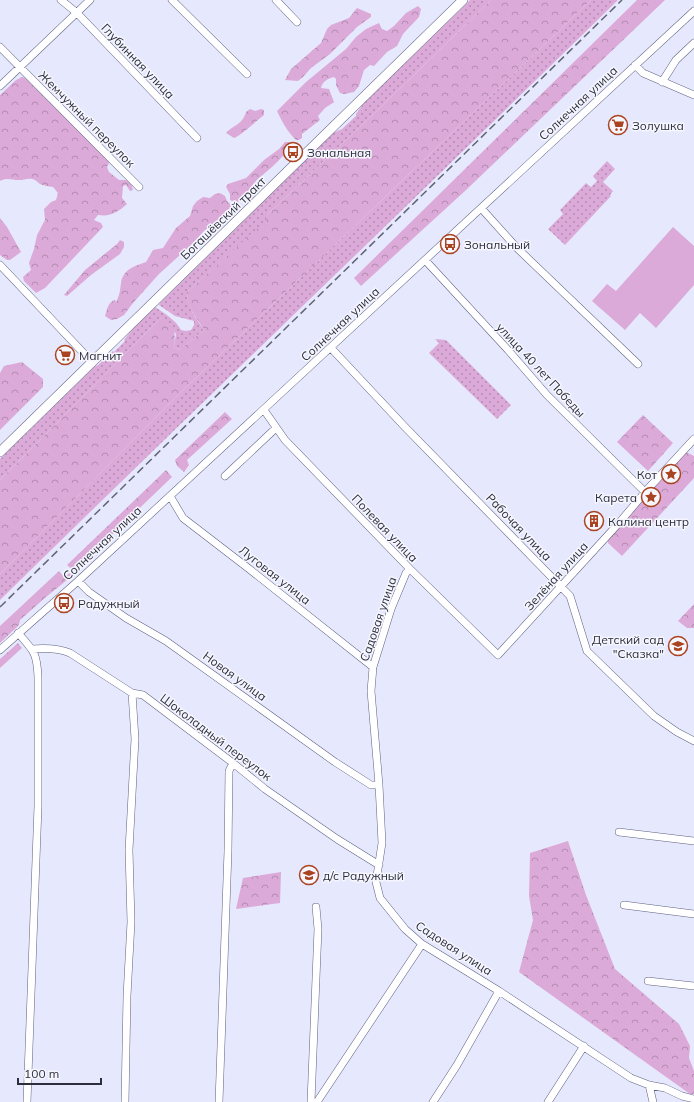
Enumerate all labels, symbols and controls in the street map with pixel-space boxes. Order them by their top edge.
street label: Глубинная улица [98,20,178,102]
street label: Солнечная улица [536,63,620,143]
street label: Жемчужный переулок [36,68,139,171]
supermarket icon: Золушка [607,114,629,136]
place label: Золушка [632,118,684,133]
bus stop icon: Зональная [282,141,304,163]
place label: Зональная [307,145,371,160]
street label: Богашёвский тракт [177,173,269,263]
bus stop icon: Зональный [439,233,461,255]
place label: Зональный [464,237,530,252]
street label: Солнечная улица [298,284,382,364]
street label: улица 40 лет Победы [493,320,589,420]
supermarket icon: Магнит [54,344,76,366]
place label: Магнит [79,348,122,363]
place icon: Кот [660,463,682,485]
place label: Кот [637,467,658,482]
place icon: Карета [640,486,662,508]
street label: Рабочая улица [483,490,555,564]
place label: Карета [595,490,637,505]
street label: Полевая улица [349,491,421,565]
street label: Солнечная улица [60,503,144,583]
building icon: Калина центр [583,510,605,532]
place label: Калина центр [608,514,689,529]
street label: Зелёная улица [521,539,591,613]
street label: Луговая улица [236,542,314,608]
street label: Садовая улица [357,575,399,663]
bus stop icon: Радужный [53,592,75,614]
place label: Радужный [78,596,140,611]
place label: Детский сад "Сказка" [592,632,664,661]
school or university icon: Детский сад "Сказка" [667,635,689,657]
street label: Новая улица [200,648,270,704]
street label: Шоколадный переулок [157,690,275,784]
school or university icon: д/с Радужный [298,864,320,886]
place label: д/с Радужный [323,868,404,883]
street label: Садовая улица [413,918,495,978]
scale bar [18,1060,101,1086]
text: 100 m [24,1066,59,1081]

